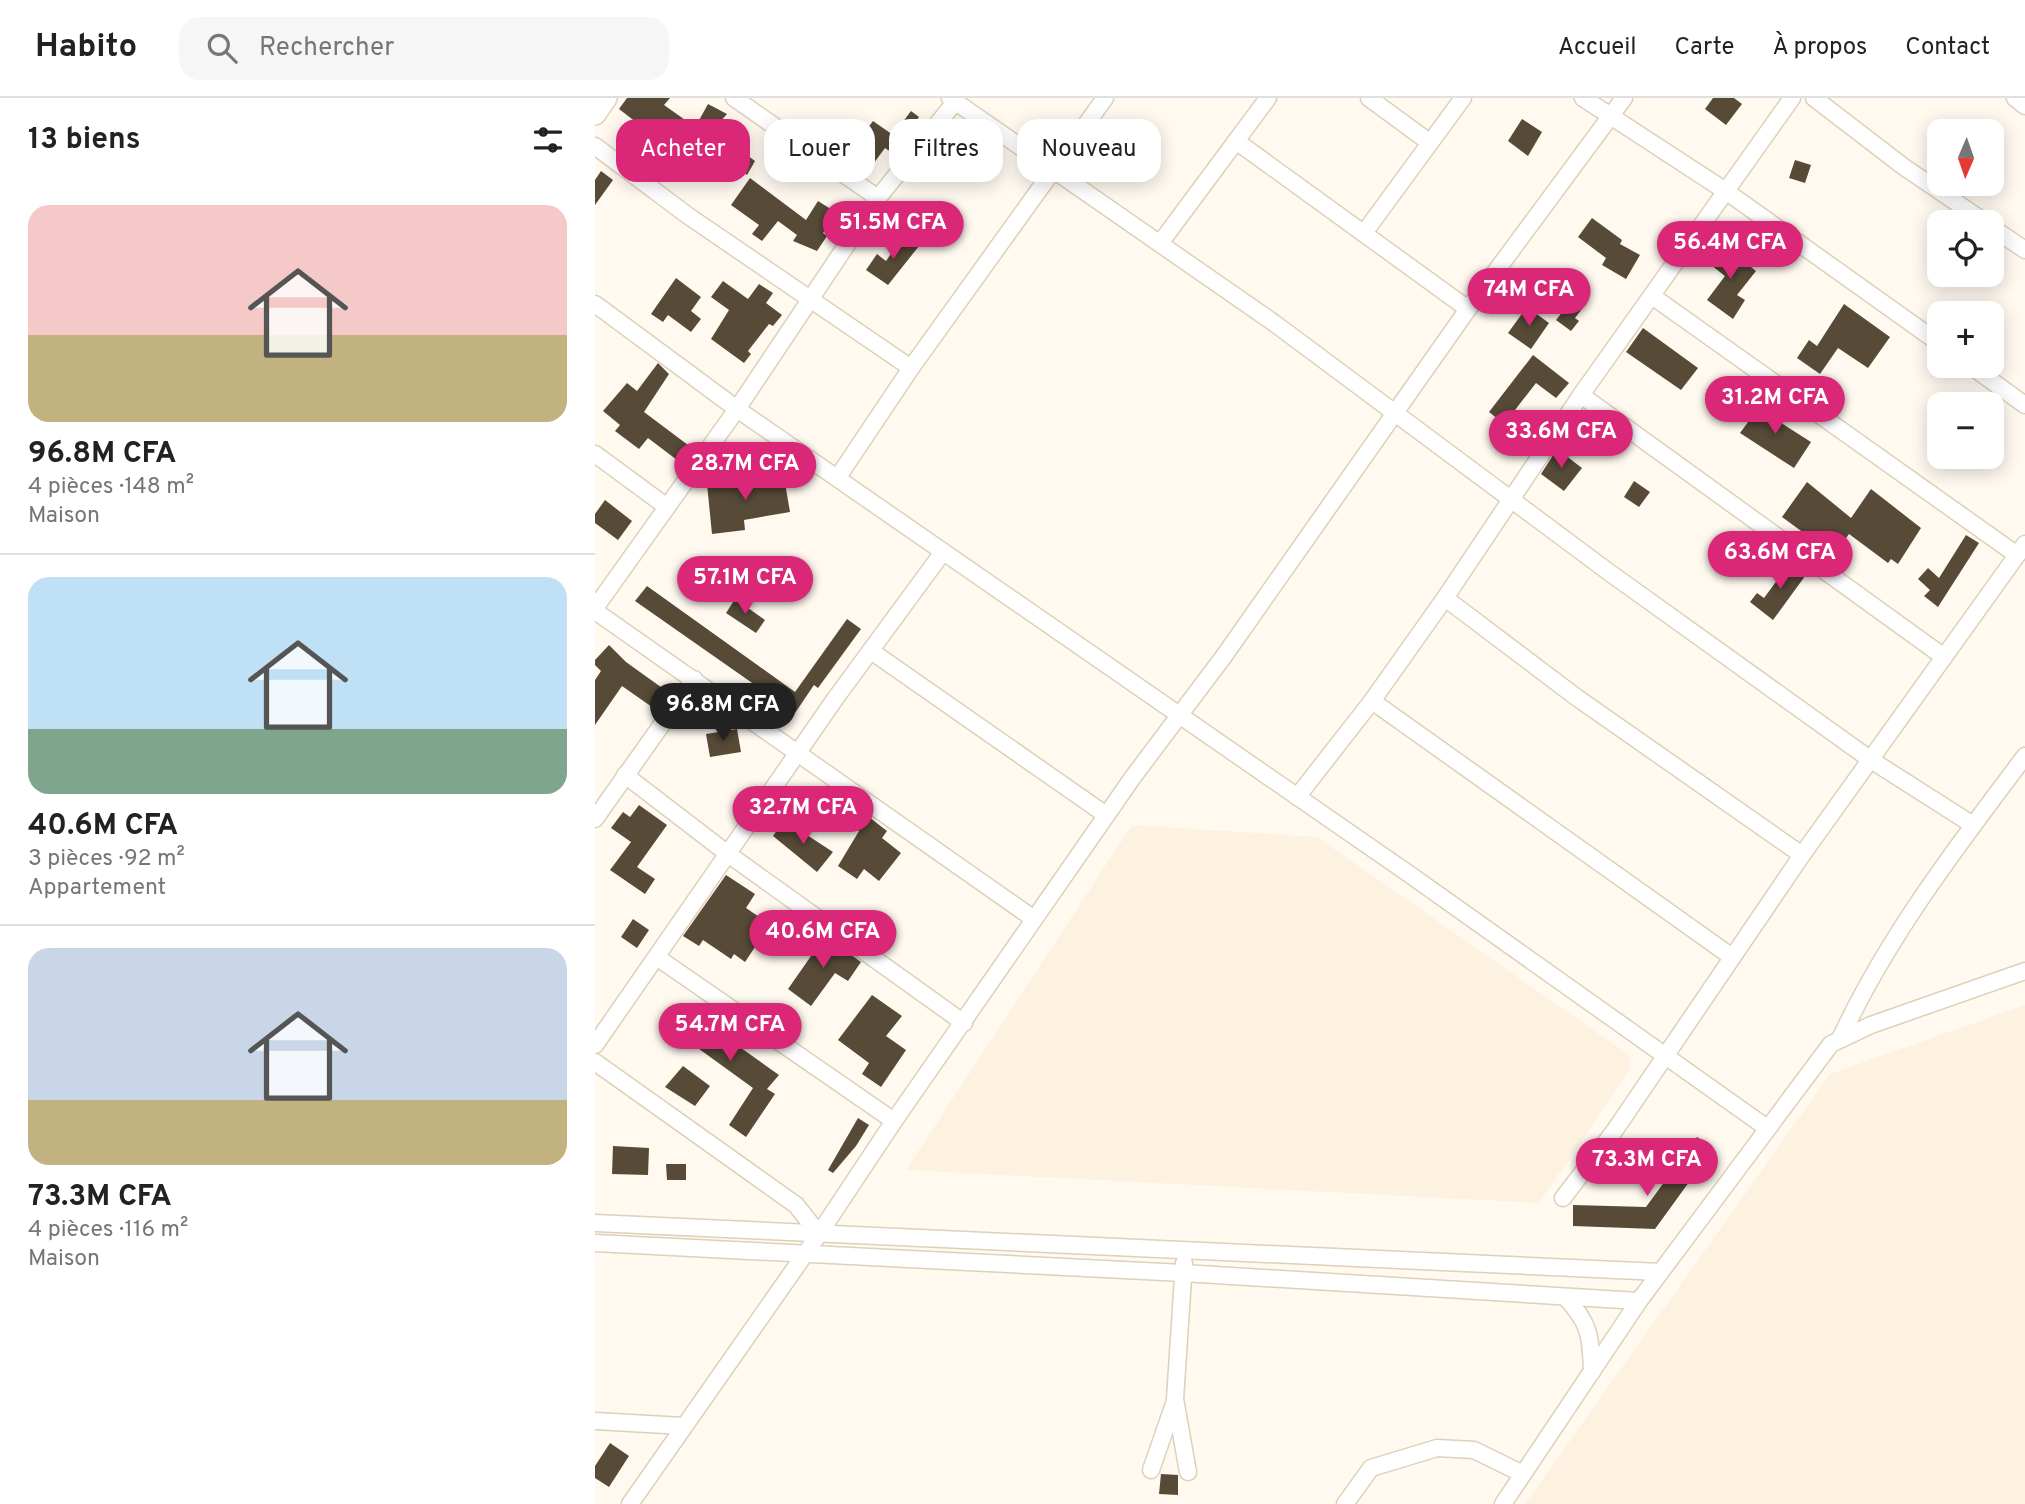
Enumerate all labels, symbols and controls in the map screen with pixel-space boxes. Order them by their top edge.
search box [179,17,669,80]
text: Habito [35,27,137,69]
icon: search [203,29,241,67]
text: Rechercher [259,32,394,65]
text: Accueil [1558,33,1637,63]
text: Carte [1675,33,1734,63]
text: À propos [1772,33,1867,63]
text: Contact [1905,33,1990,63]
chip: Acheter [616,119,750,182]
chip: Louer [764,119,875,182]
chip: Filtres [889,119,1003,182]
chip: Nouveau [1017,119,1161,182]
north arrow [1927,119,2004,196]
map controls [1927,119,2004,469]
icon: filters [529,121,567,159]
text: 13 biens [28,122,141,159]
pin: 51.5M CFA [813,202,973,261]
text: 51.5M CFA [839,209,947,238]
button: locate [1927,210,2004,287]
pin: 56.4M CFA [1650,222,1810,281]
text: 56.4M CFA [1673,229,1787,258]
icon: home [235,250,361,376]
pin: 74M CFA [1464,268,1594,328]
text: 74M CFA [1484,276,1574,305]
button: + [1927,301,2004,378]
pin: 31.2M CFA [1695,376,1855,436]
text: 31.2M CFA [1721,384,1829,413]
button: − [1927,392,2004,469]
pin: 33.6M CFA [1481,410,1641,470]
text: 33.6M CFA [1505,418,1617,447]
text: 96.8M CFA [28,436,176,473]
pin: 28.7M CFA [665,442,825,502]
text: 28.7M CFA [690,450,800,479]
text: 4 pièces · 148 m² [28,473,194,502]
text: Maison [28,502,100,531]
pin: 63.6M CFA [1700,532,1860,591]
text: 63.6M CFA [1724,539,1836,568]
pin: 57.1M CFA [665,556,825,616]
text: 57.1M CFA [693,564,797,593]
icon: home [235,622,361,748]
pin: 96.8M CFA [643,684,803,743]
text: 96.8M CFA [666,691,780,720]
pin: 32.7M CFA [723,786,883,846]
text: 32.7M CFA [749,794,857,823]
text: 40.6M CFA [28,808,178,845]
text: 3 pièces · 92 m² [28,845,185,874]
text: Appartement [28,874,166,903]
pin: 40.6M CFA [743,910,903,970]
text: 40.6M CFA [765,918,881,947]
icon: home [235,993,361,1119]
pin: 54.7M CFA [650,1004,810,1063]
text: 54.7M CFA [675,1011,785,1040]
pin: 73.3M CFA [1567,1138,1727,1198]
text: 73.3M CFA [1592,1146,1702,1175]
text: 73.3M CFA [28,1179,172,1216]
text: 4 pièces · 116 m² [28,1216,188,1245]
text: Maison [28,1245,100,1274]

